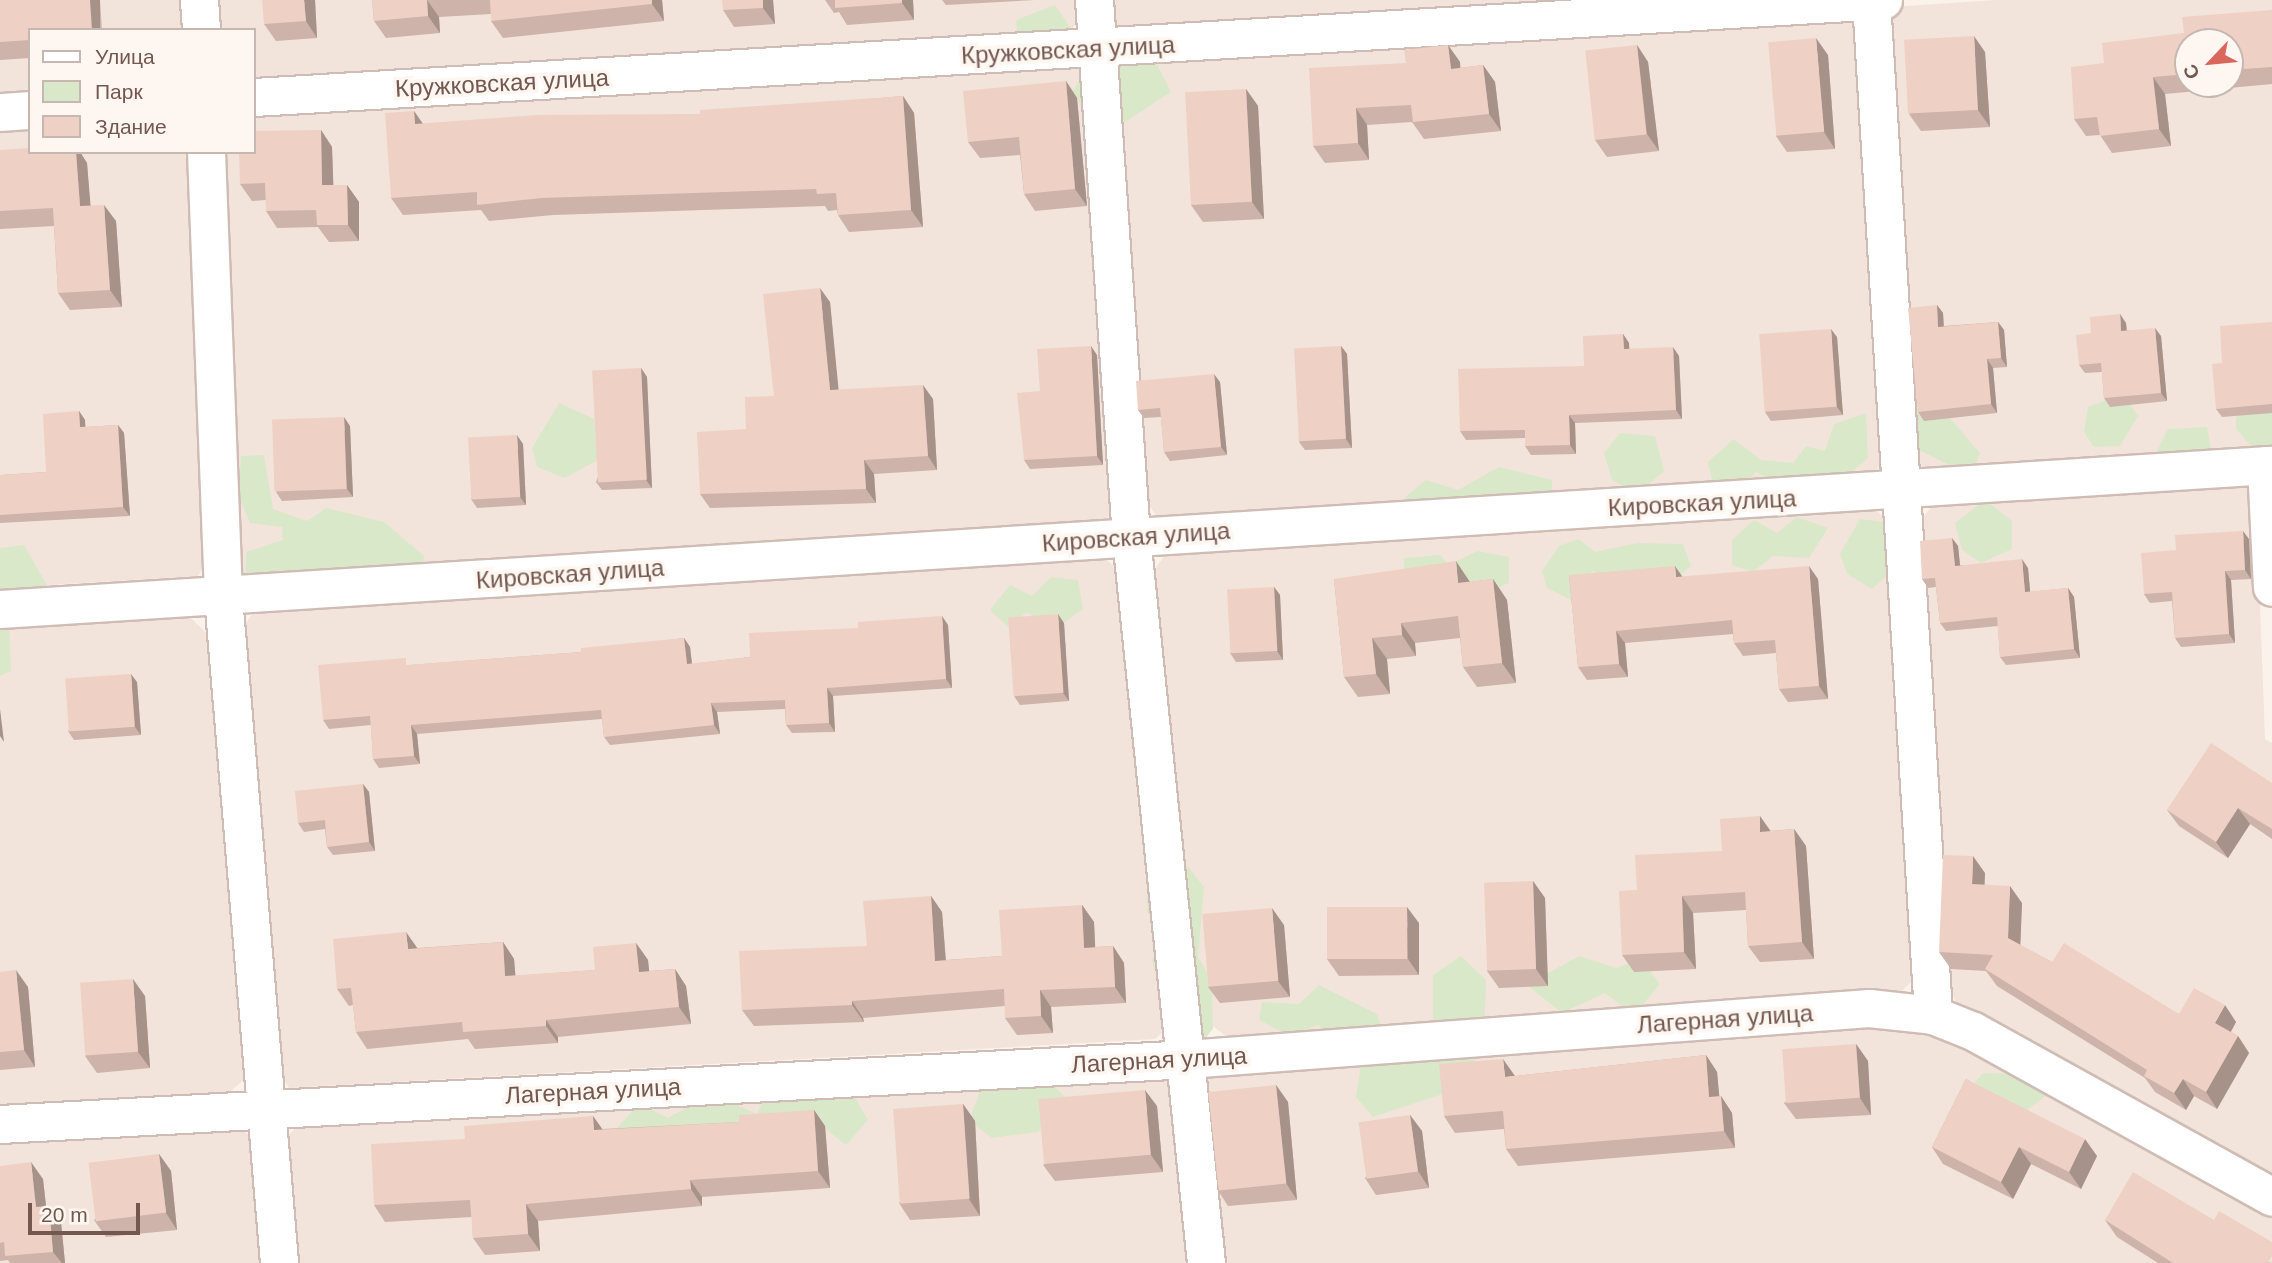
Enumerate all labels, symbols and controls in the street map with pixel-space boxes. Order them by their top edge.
legend [28,28,256,154]
north arrow [2174,28,2244,98]
street label: Кружковская улица [960,30,1176,70]
text: Улица [95,45,155,68]
text: С [2179,61,2204,82]
street label: Кружковская улица [394,63,610,103]
text: Парк [95,80,143,103]
text: Здание [95,115,167,138]
street label: Кировская улица [1607,484,1797,522]
street label: Кировская улица [1041,516,1231,558]
street label: Кировская улица [475,553,665,595]
street label: Лагерная улица [1636,998,1814,1040]
street label: Лагерная улица [1070,1041,1248,1079]
street label: Лагерная улица [504,1072,682,1110]
scale bar [32,1190,144,1234]
text: 20 m [41,1203,88,1226]

